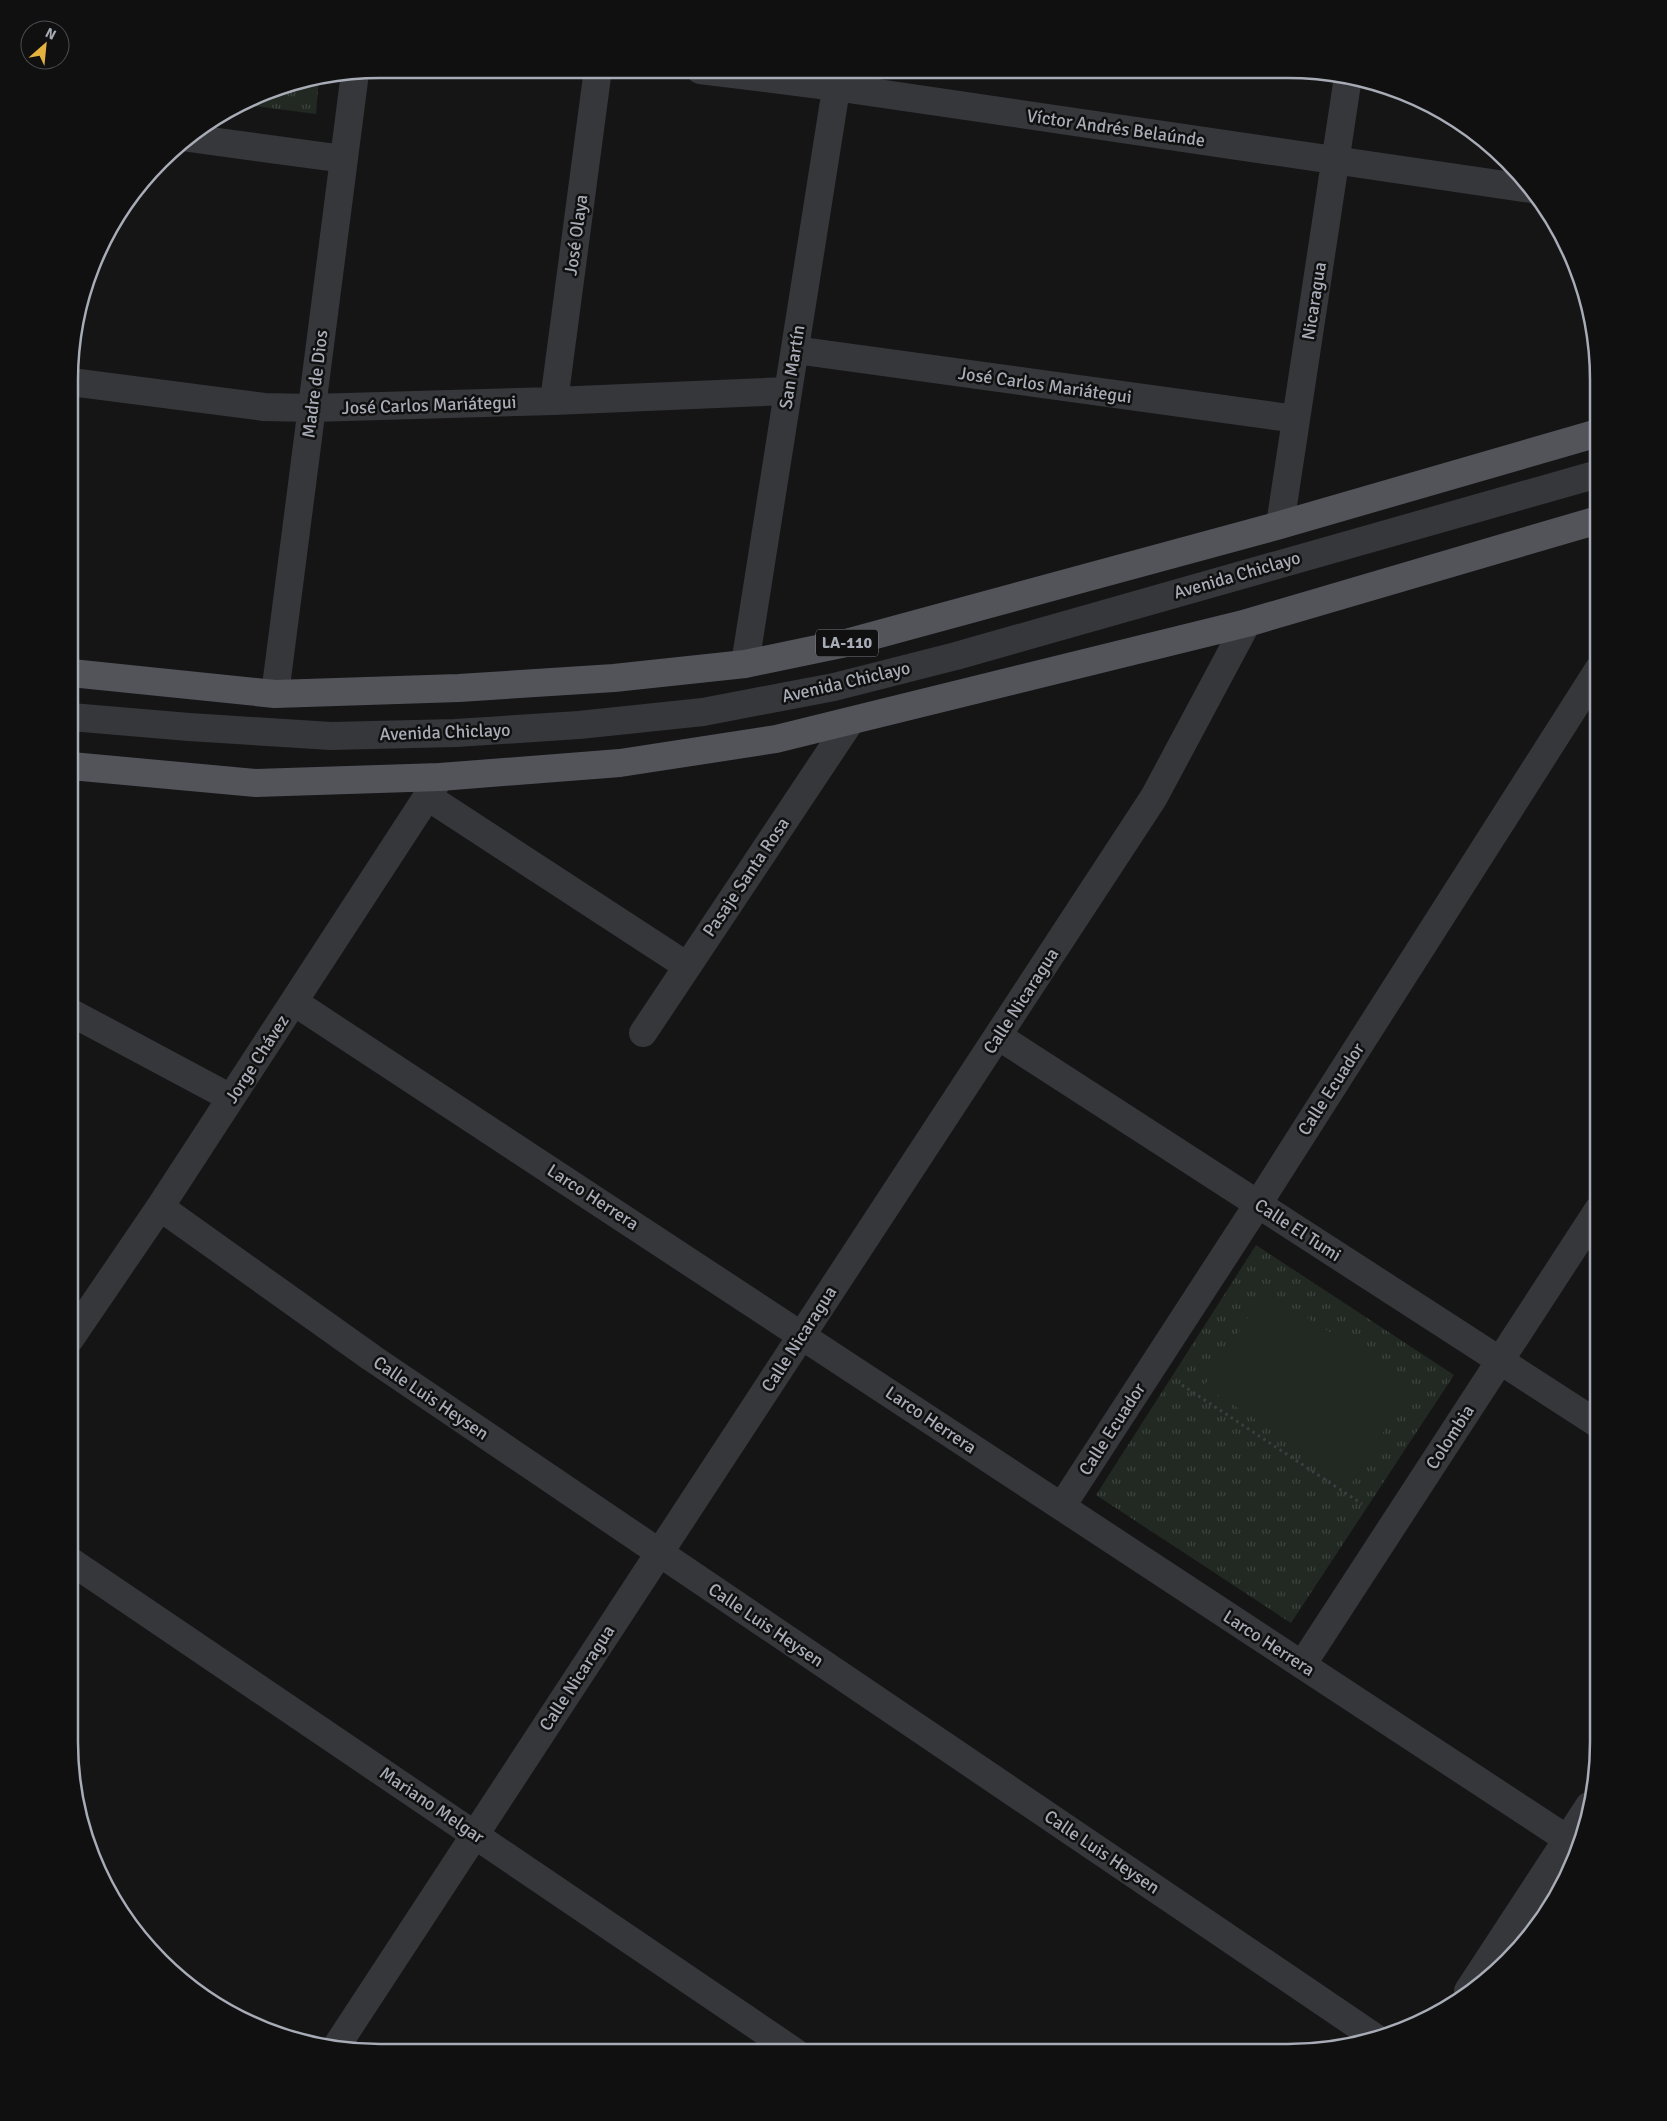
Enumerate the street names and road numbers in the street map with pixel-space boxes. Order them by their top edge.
street label: Víctor Andrés Belaúnde [1025,105,1207,151]
street label: José Olaya [559,193,593,277]
street label: Nicaragua [1297,260,1331,342]
street label: San Martín [775,323,809,411]
street label: Madre de Dios [297,329,333,439]
street label: José Carlos Mariátegui [957,362,1133,408]
street label: José Carlos Mariátegui [341,391,517,419]
street label: Avenida Chiclayo [1171,546,1303,604]
road number: LA-110 [816,630,878,656]
street label: Avenida Chiclayo [780,657,912,707]
street label: Avenida Chiclayo [379,719,511,745]
street label: Pasaje Santa Rosa [698,813,794,941]
street label: Calle Nicaragua [979,944,1063,1058]
street label: Jorge Chávez [220,1011,294,1107]
street label: Calle Ecuador [1293,1038,1369,1139]
street label: Larco Herrera [543,1159,643,1235]
street label: Calle El Tumi [1251,1194,1345,1266]
street label: Calle Nicaragua [757,1282,841,1396]
street label: Calle Luis Heysen [369,1351,493,1445]
street label: Calle Ecuador [1074,1378,1150,1479]
street label: Larco Herrera [881,1382,981,1458]
street label: Colombia [1421,1401,1479,1473]
street label: Calle Luis Heysen [704,1578,828,1672]
street label: Larco Herrera [1219,1605,1319,1681]
street label: Calle Nicaragua [535,1621,619,1735]
street label: Mariano Melgar [375,1762,489,1848]
street label: Calle Luis Heysen [1040,1805,1164,1899]

